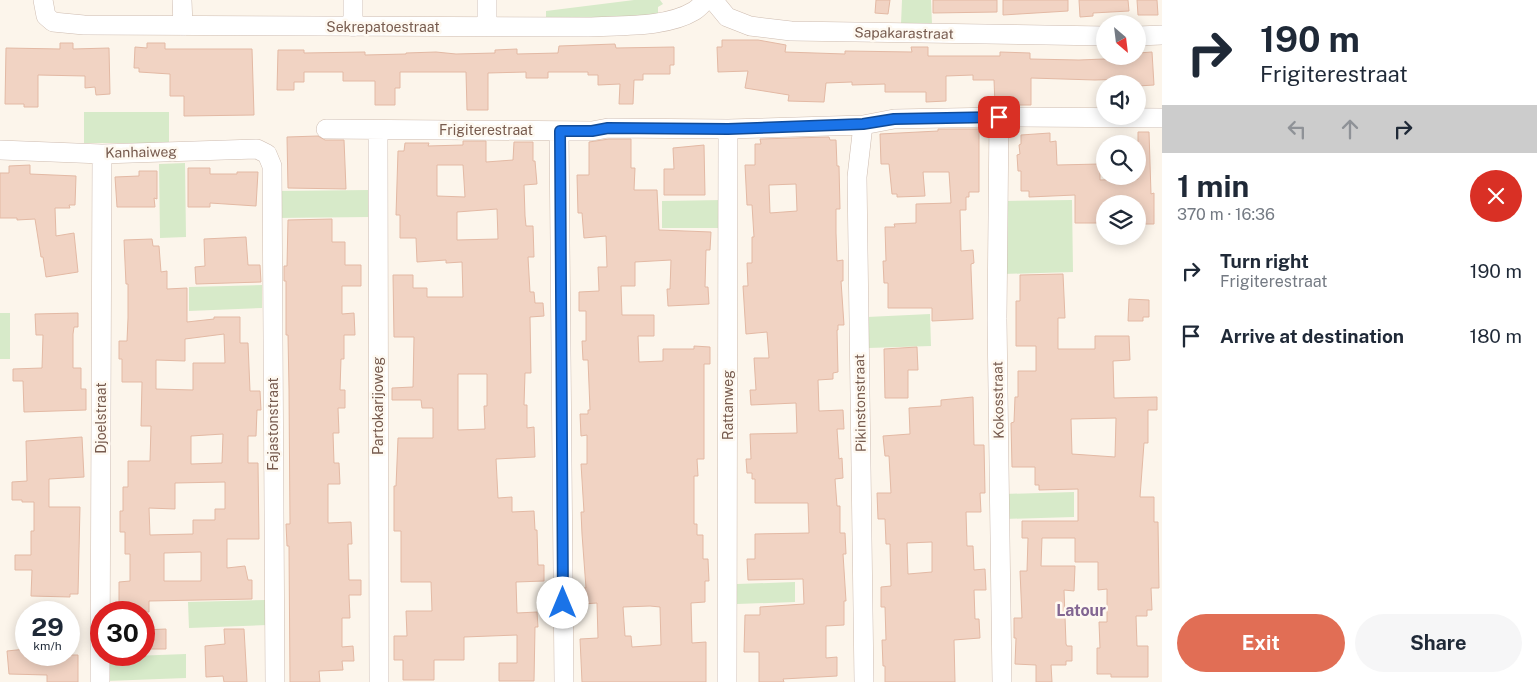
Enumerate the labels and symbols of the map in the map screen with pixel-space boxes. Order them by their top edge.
north arrow [1096,15,1146,65]
street label: Sekrepatoestraat [326,19,440,35]
street label: Sapakarastraat [854,24,954,42]
pin [978,96,1020,138]
street label: Frigiterestraat [439,122,533,138]
street label: Kanhaiweg [105,143,177,161]
street label: Pikinstonstraat [851,354,869,452]
street label: Partokarijoweg [370,357,386,455]
street label: Kokosstraat [989,361,1007,439]
street label: Rattanweg [720,370,736,440]
street label: Fajastonstraat [265,377,281,471]
street label: Djoelstraat [93,382,109,454]
position arrow [536,576,588,628]
speed limit sign: 30 [90,601,155,666]
district label: Latour [1056,601,1106,620]

